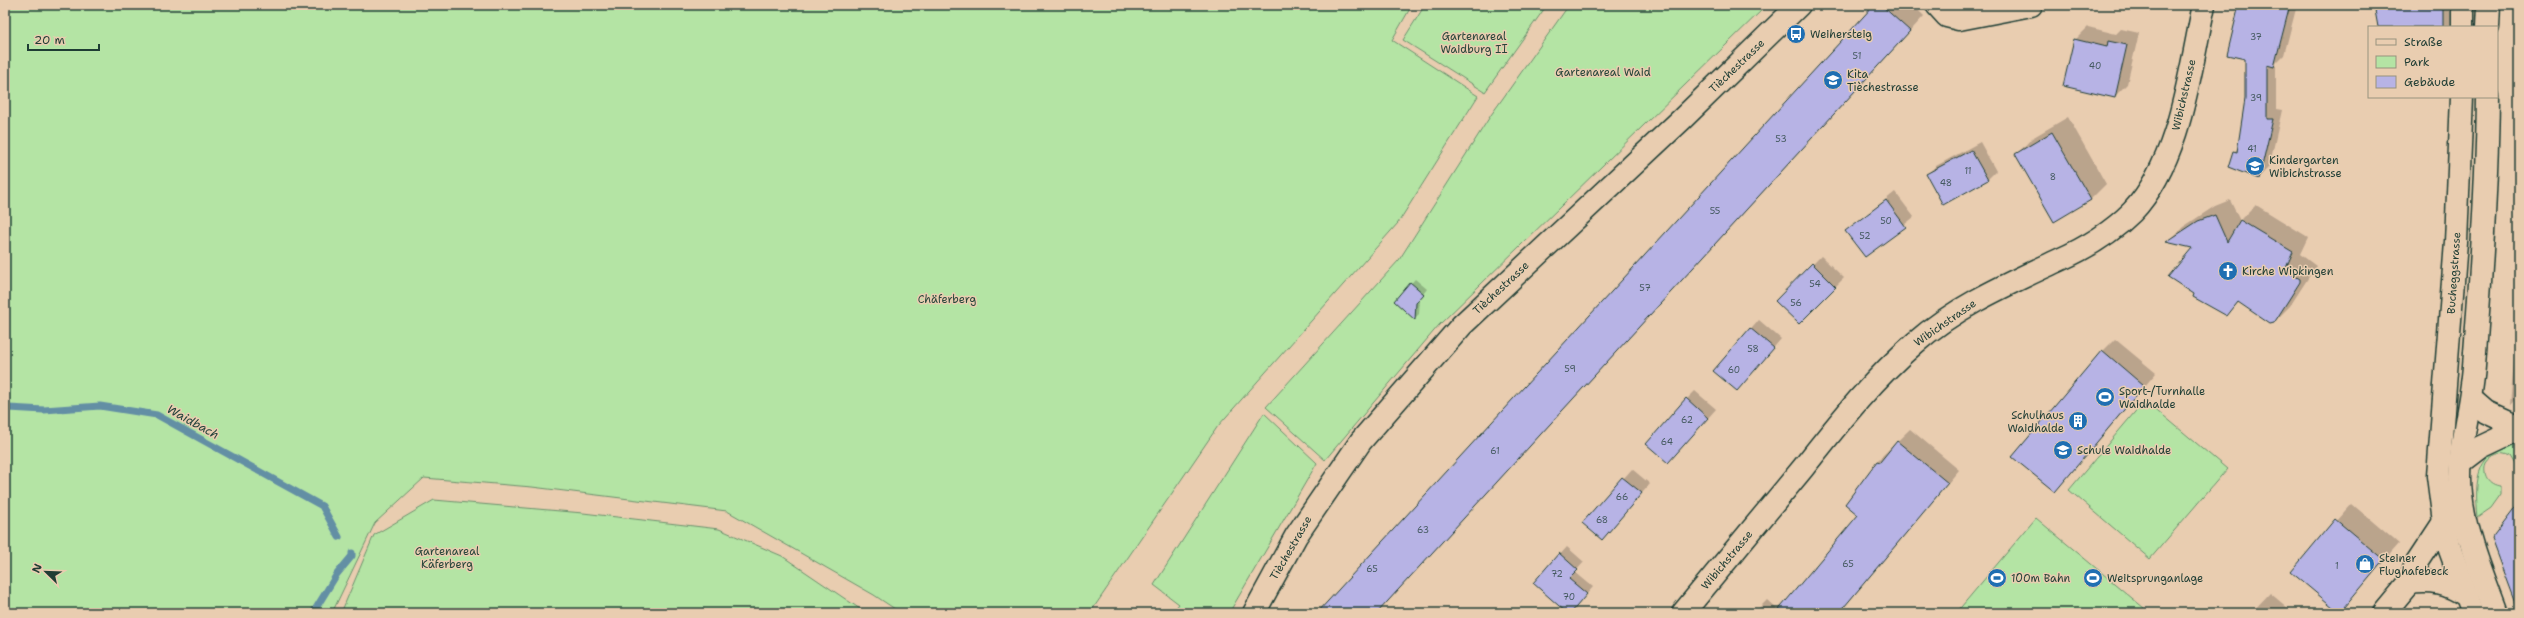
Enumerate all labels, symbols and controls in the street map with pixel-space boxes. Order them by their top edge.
bus stop icon: Weihersteig [1785,23,1807,45]
scale bar [28,26,99,52]
legend [2368,26,2498,98]
place label: Weihersteig [1810,27,1872,42]
park label: Gartenareal Waidburg II [1440,29,1508,57]
house number: 37 [2250,31,2262,43]
text: 20 m [34,32,65,48]
text: Straße [2404,34,2443,50]
street label: Tièchestrasse [1706,36,1768,96]
house number: 51 [1853,50,1861,62]
text: Park [2404,54,2430,70]
street label: Wibichstrasse [2168,58,2200,132]
house number: 40 [2089,60,2101,72]
park label: Gartenareal Waid [1555,65,1651,80]
place label: Kita Tièchestrasse [1847,67,1919,95]
school or university icon: Kita Tièchestrasse [1822,69,1844,91]
text: Gebäude [2404,74,2455,90]
house number: 39 [2250,92,2262,104]
house number: 53 [1775,133,1787,145]
house number: 41 [2247,143,2257,155]
place label: Kindergarten Wibichstrasse [2269,153,2342,181]
school or university icon: Kindergarten Wibichstrasse [2244,155,2266,177]
house number: 11 [1964,165,1972,177]
house number: 8 [2050,171,2056,183]
house number: 48 [1940,177,1952,189]
house number: 55 [1710,205,1720,217]
house number: 50 [1880,215,1892,227]
house number: 52 [1859,230,1871,242]
street label: Bucheggstrasse [2444,232,2464,314]
street label: Tièchestrasse [1470,258,1532,318]
church icon: Kirche Wipkingen [2217,260,2239,282]
place label: Kirche Wipkingen [2242,264,2334,279]
house number: 54 [1809,278,1821,290]
house number: 57 [1639,282,1651,294]
park label: Chäferberg [918,292,976,307]
street label: Wibichstrasse [1911,296,1979,350]
house number: 56 [1790,297,1802,309]
house number: 58 [1747,343,1759,355]
house number: 59 [1564,363,1576,375]
house number: 60 [1728,364,1740,376]
place label: Sport-/Turnhalle Waidhalde [2119,384,2205,412]
sports icon: Sport-/Turnhalle Waidhalde [2094,386,2116,408]
water label: Waidbach [164,401,222,443]
place label: Schulhaus Waidhalde [2007,408,2064,436]
building icon: Schulhaus Waidhalde [2067,410,2089,432]
house number: 62 [1681,414,1693,426]
house number: 64 [1661,436,1673,448]
school or university icon: Schule Waidhalde [2052,439,2074,461]
place label: Schule Waidhalde [2077,443,2171,458]
house number: 61 [1490,445,1500,457]
house number: 66 [1616,491,1628,503]
street label: Tièchestrasse [1267,513,1315,583]
house number: 68 [1596,514,1608,526]
house number: 63 [1417,524,1429,536]
street label: Wibichstrasse [1698,527,1756,593]
park label: Gartenareal Käferberg [415,544,480,572]
place label: Steiner Flughafebeck [2379,551,2449,579]
north arrow [26,552,66,592]
shop icon: Steiner Flughafebeck [2354,553,2376,575]
house number: 65 [1842,558,1854,570]
house number: 1 [2335,560,2339,572]
text: N [29,561,46,575]
house number: 65 [1366,563,1378,575]
sports icon: 100m Bahn [1986,567,2008,589]
sports icon: Weitsprunganlage [2082,567,2104,589]
house number: 72 [1551,568,1563,580]
place label: 100m Bahn [2011,571,2071,586]
place label: Weitsprunganlage [2107,571,2203,586]
house number: 70 [1563,591,1575,603]

